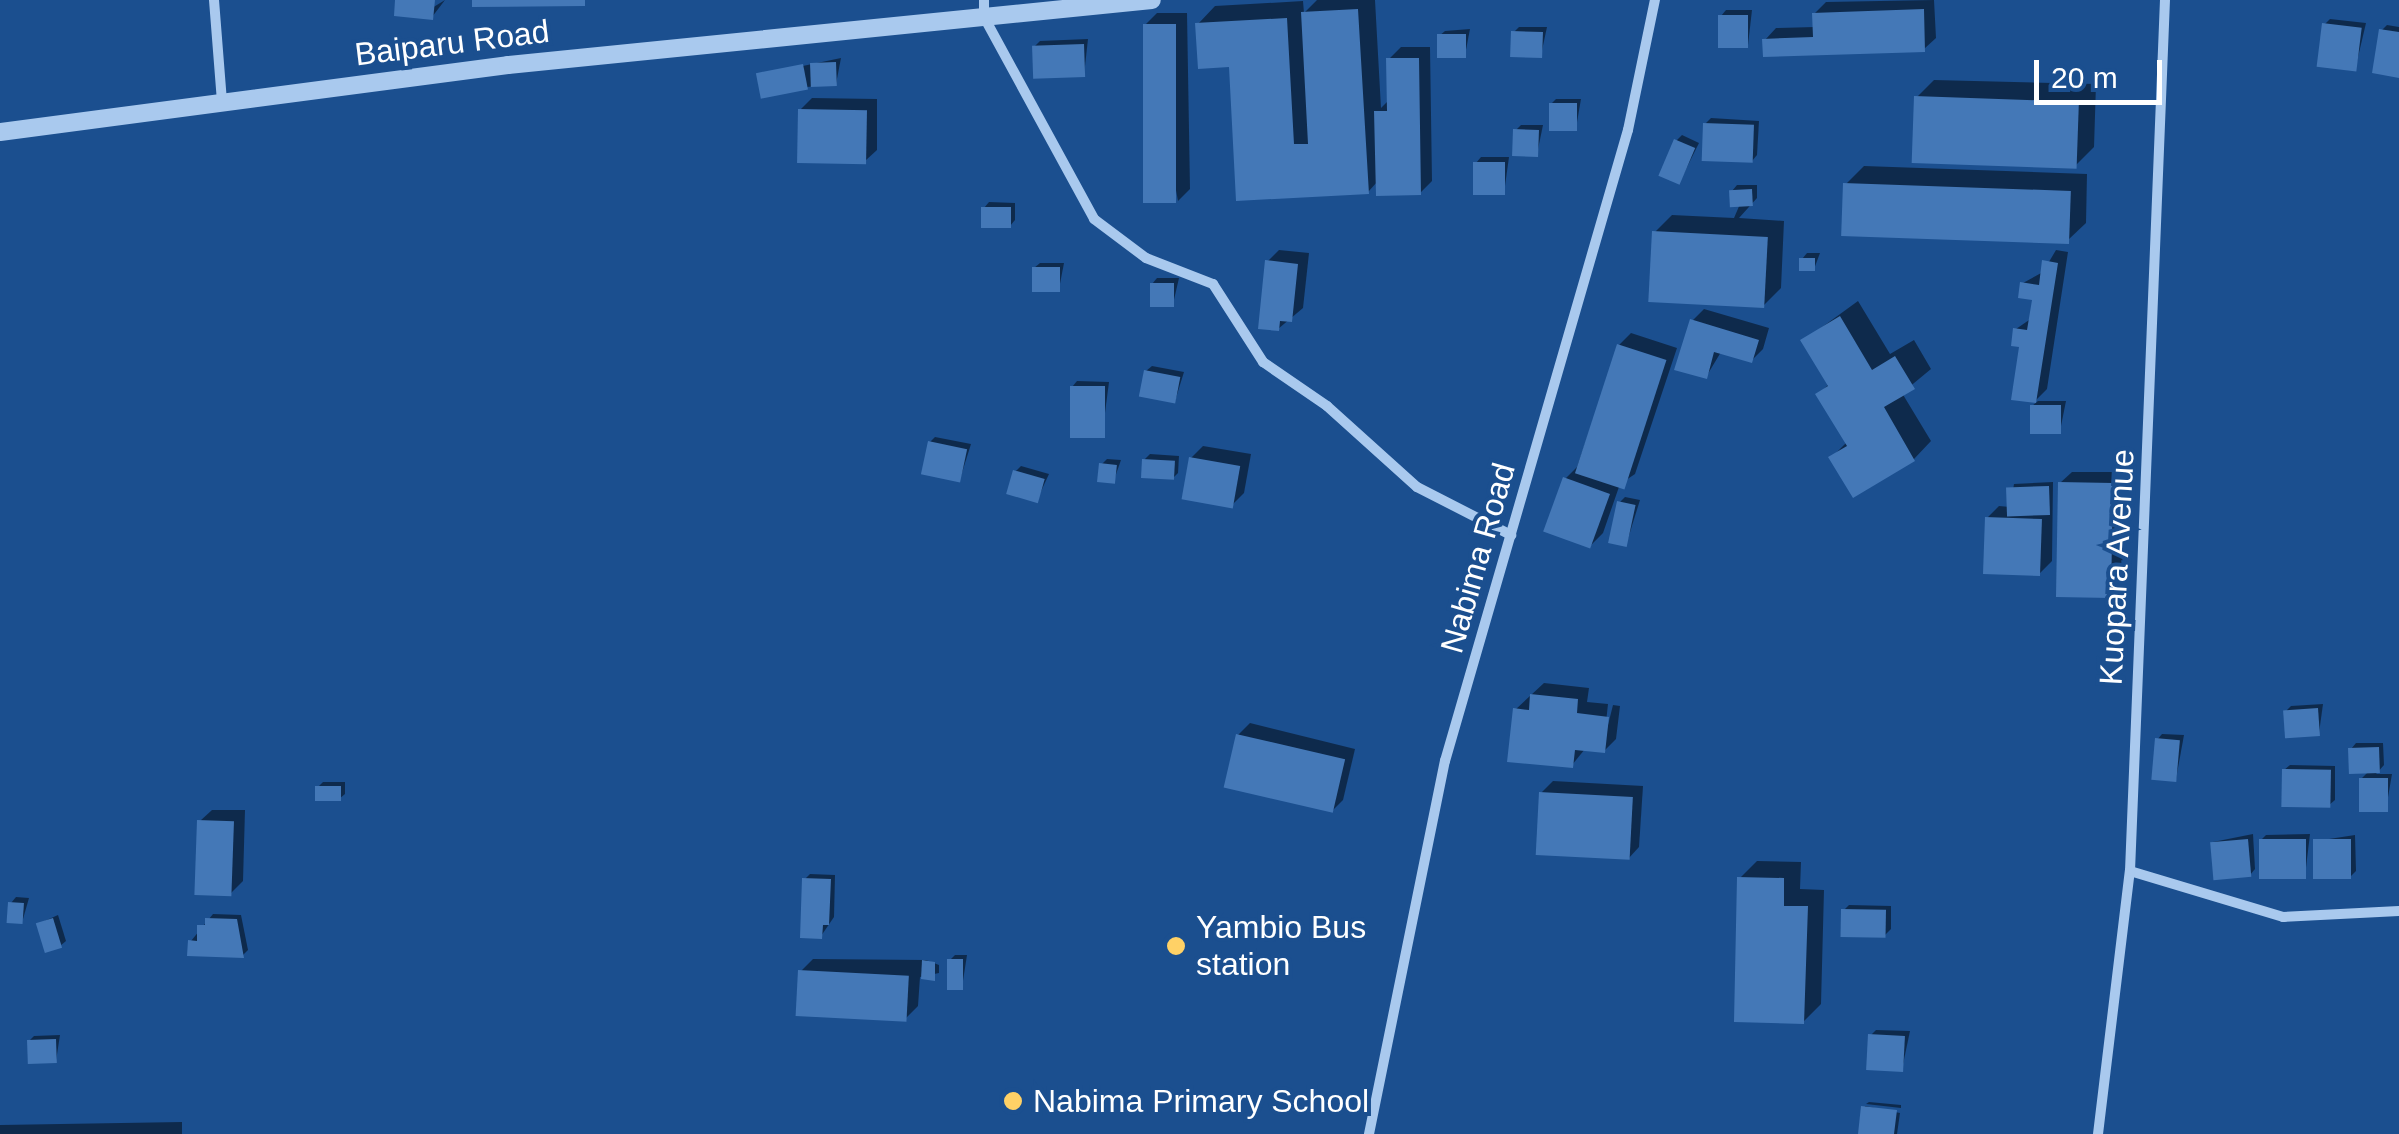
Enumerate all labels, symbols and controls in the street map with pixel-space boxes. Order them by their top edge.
street label: Baiparu Road [353,12,551,74]
scale bar [2039,40,2166,102]
text: 20 m [2051,61,2118,94]
street label: Kuopara Avenue [2092,447,2142,687]
street label: Nabima Road [1433,459,1523,657]
place label: Yambio Bus station [1196,909,1366,984]
marker: Yambio Bus station [1165,935,1187,957]
place label: Nabima Primary School [1033,1082,1369,1120]
marker: Nabima Primary School [1002,1090,1024,1112]

